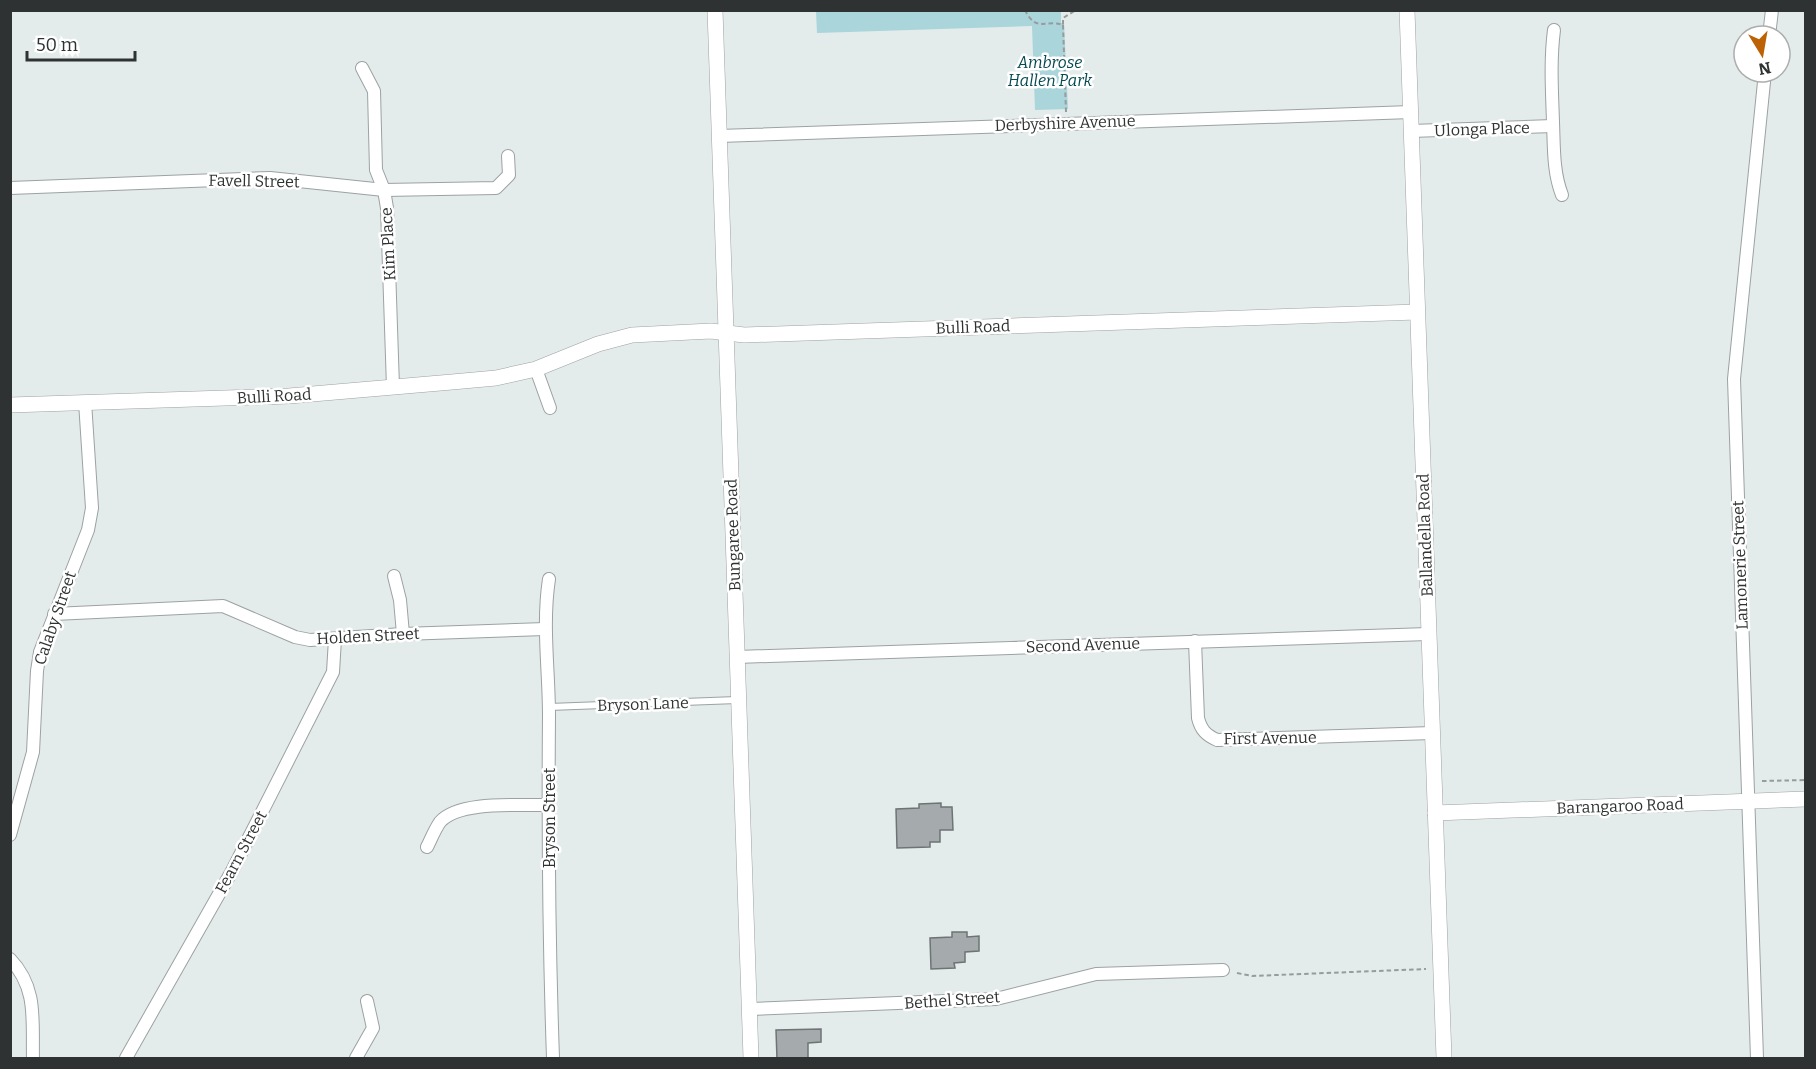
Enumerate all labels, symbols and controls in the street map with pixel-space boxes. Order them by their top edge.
scale bar [27,24,135,62]
north arrow [1732,24,1792,84]
text: 50 m [36,34,78,56]
park label: Ambrose Hallen Park [1008,53,1092,90]
text: N [1757,58,1773,79]
street label: Derbyshire Avenue [994,111,1136,135]
street label: Ulonga Place [1434,118,1530,140]
street label: Favell Street [208,171,300,191]
street label: Kim Place [377,207,399,281]
street label: Bulli Road [935,316,1011,338]
street label: Bulli Road [236,385,312,407]
street label: Ballandella Road [1413,472,1437,597]
street label: Bungaree Road [722,478,744,592]
street label: Lamonerie Street [1728,500,1752,630]
street label: Calaby Street [30,569,80,667]
street label: Holden Street [316,624,420,648]
street label: Second Avenue [1026,634,1140,656]
street label: Bryson Lane [597,693,689,715]
street label: First Avenue [1223,728,1317,748]
street label: Bryson Street [540,767,559,868]
street label: Barangaroo Road [1556,794,1685,818]
street label: Fearn Street [211,807,271,897]
street label: Bethel Street [903,987,1001,1013]

